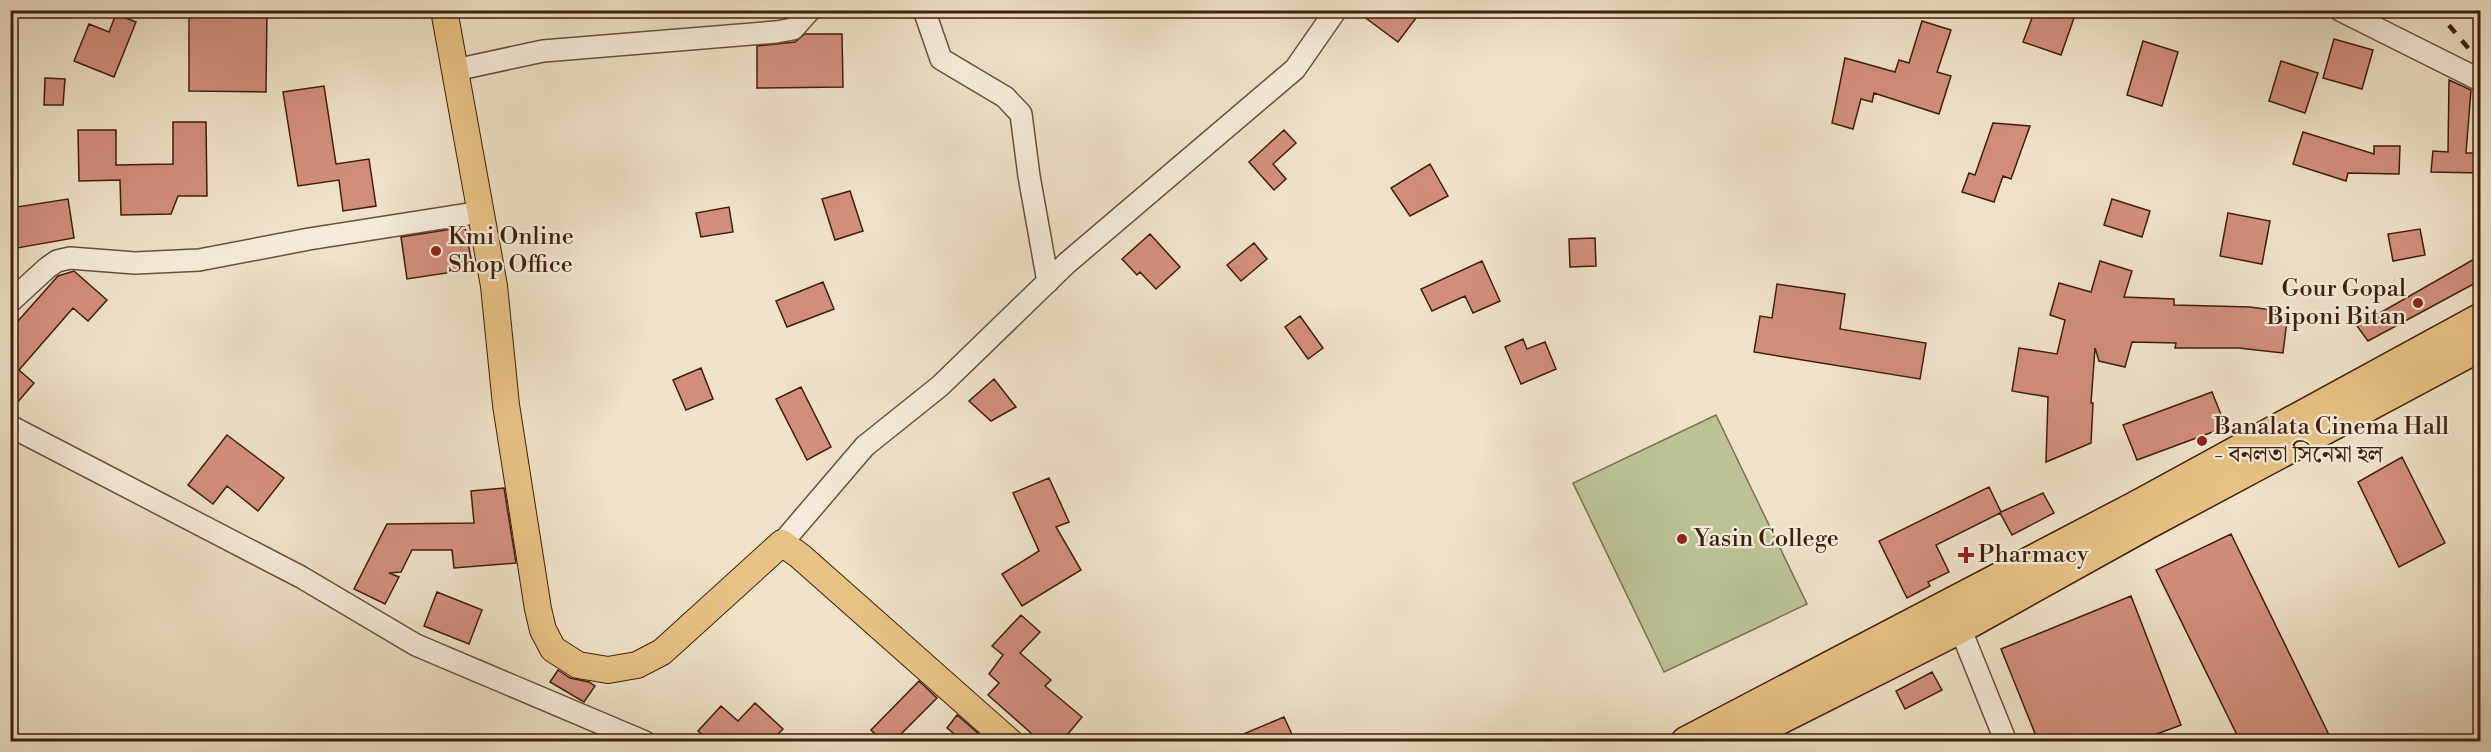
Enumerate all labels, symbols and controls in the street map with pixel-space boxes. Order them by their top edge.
place label: Kmi Online Shop Office [448,222,574,280]
marker: Kmi Online Shop Office [429,244,443,258]
place label: Gour Gopal Biponi Bitan [2266,274,2406,332]
marker: Gour Gopal Biponi Bitan [2411,296,2425,310]
place label: Banalata Cinema Hall - বনলতা সিনেমা হল [2213,412,2449,470]
marker: Banalata Cinema Hall - বনলতা সিনেমা হল [2195,434,2209,448]
place label: Yasin College [1692,524,1839,554]
marker: Yasin College [1675,532,1689,546]
place label: Pharmacy [1978,540,2089,570]
marker: Pharmacy [1959,548,1973,562]

